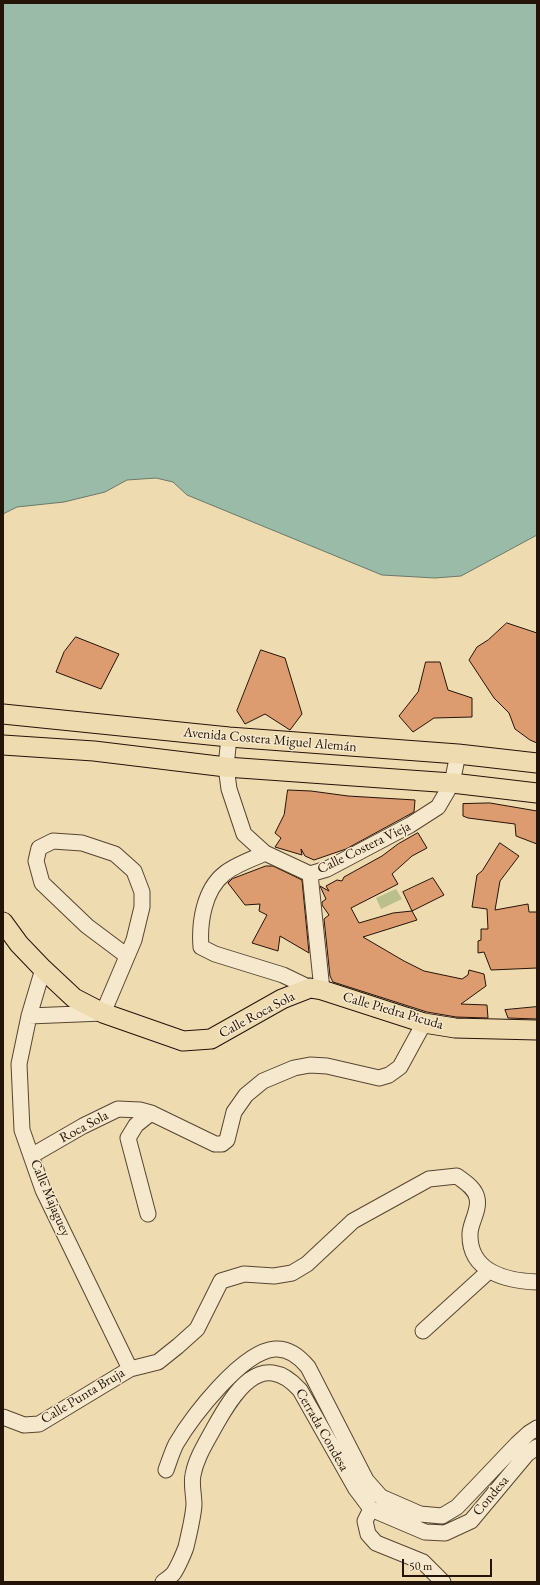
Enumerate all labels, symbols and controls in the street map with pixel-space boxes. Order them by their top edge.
street label: Avenida Costera Miguel Alemán [183,724,357,756]
street label: Calle Costera Vieja [315,818,413,878]
street label: Calle Roca Sola [216,988,298,1042]
street label: Calle Piedra Picuda [341,989,445,1033]
street label: Roca Sola [57,1107,111,1147]
street label: Calle Majaguey [26,1157,74,1239]
street label: Calle Punta Bruja [38,1364,128,1428]
street label: Cerrada Condesa [292,1386,352,1474]
street label: Condesa [469,1473,513,1519]
scale bar [404,1551,494,1577]
text: 50 m [409,1558,432,1574]

